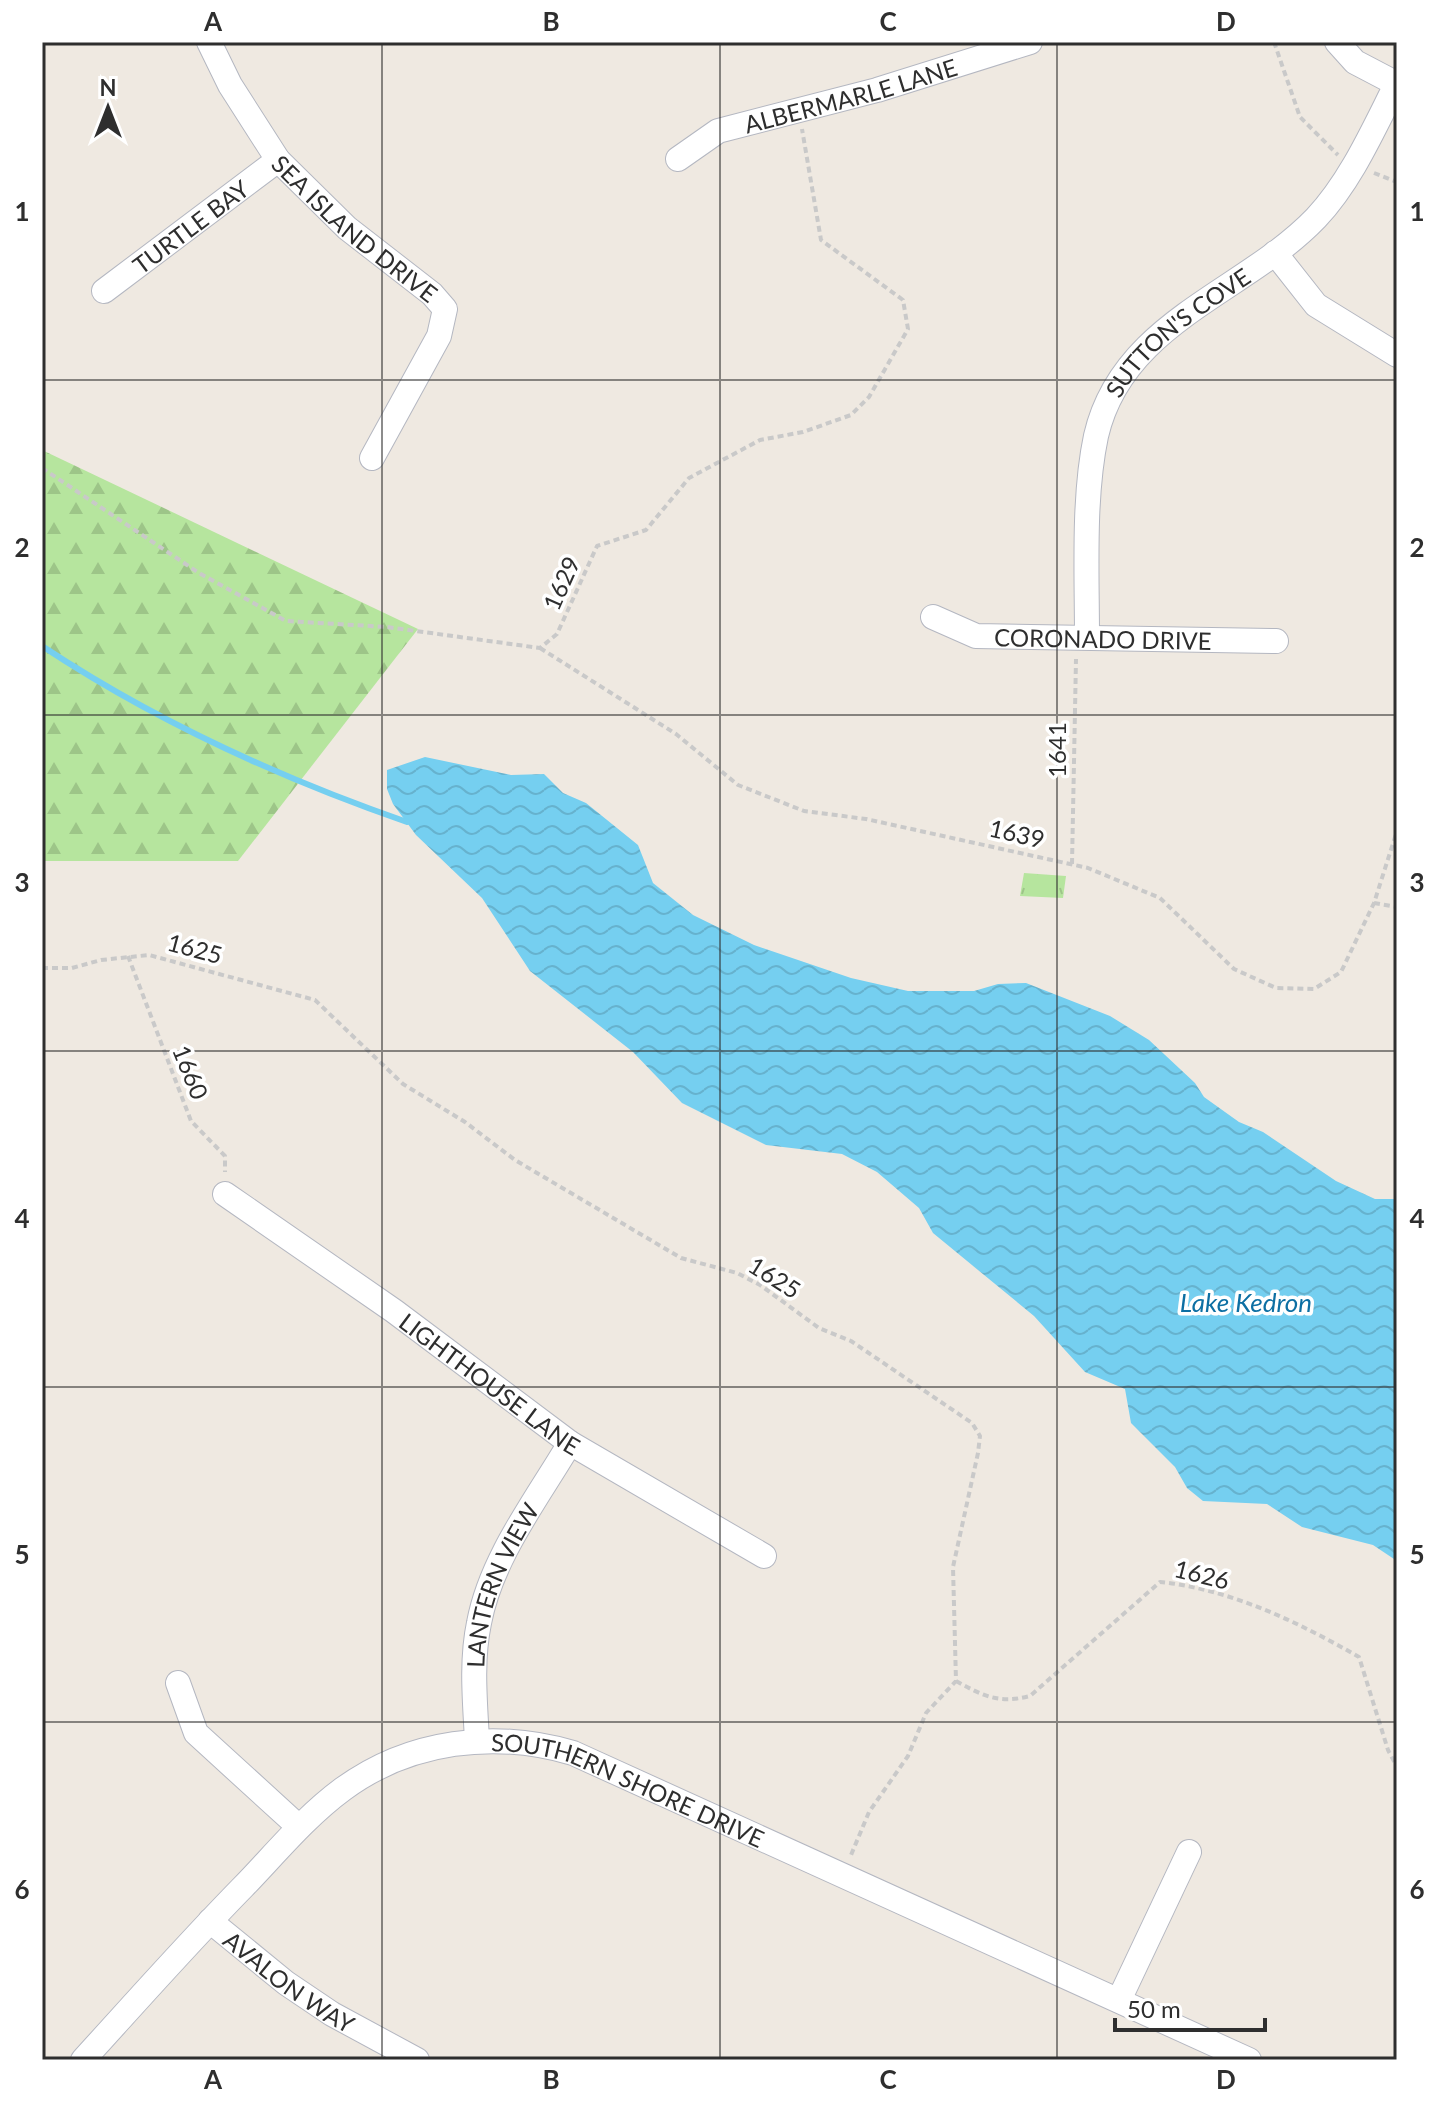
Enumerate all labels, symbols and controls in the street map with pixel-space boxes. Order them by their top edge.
text: A [203,5,223,37]
text: B [542,5,560,37]
text: C [879,5,897,37]
text: D [1216,5,1236,37]
street label: ALBERMARLE LANE [741,51,960,138]
north arrow [68,68,148,148]
text: N [100,74,116,101]
street label: SEA ISLAND DRIVE [267,148,444,308]
street label: TURTLE BAY [127,173,254,279]
text: 1 [14,195,30,227]
text: 1 [1409,195,1425,227]
street label: SUTTON'S COVE [1099,261,1255,402]
text: 2 [14,531,30,563]
text: 2 [1409,531,1425,563]
street label: 1629 [536,552,586,614]
street label: CORONADO DRIVE [994,622,1212,654]
street label: 1641 [1042,722,1071,778]
street label: 1639 [987,813,1047,853]
text: 3 [14,866,30,898]
text: 3 [1409,866,1425,898]
street label: 1625 [164,927,226,969]
street label: 1660 [167,1041,215,1103]
text: 4 [14,1202,30,1234]
text: 4 [1409,1202,1425,1234]
street label: 1625 [744,1250,806,1304]
water label: Lake Kedron [1180,1286,1312,1318]
street label: LIGHTHOUSE LANE [394,1306,586,1460]
street label: LANTERN VIEW [460,1497,544,1668]
text: 5 [14,1538,30,1570]
text: 5 [1409,1538,1425,1570]
street label: 1626 [1171,1553,1233,1595]
street label: SOUTHERN SHORE DRIVE [491,1727,769,1853]
text: 6 [14,1873,30,1905]
text: 6 [1409,1873,1425,1905]
street label: AVALON WAY [218,1924,360,2038]
scale bar [1115,1982,1265,2032]
text: 50 m [1127,1994,1181,2023]
text: A [203,2063,223,2095]
text: B [542,2063,560,2095]
text: C [879,2063,897,2095]
text: D [1216,2063,1236,2095]

